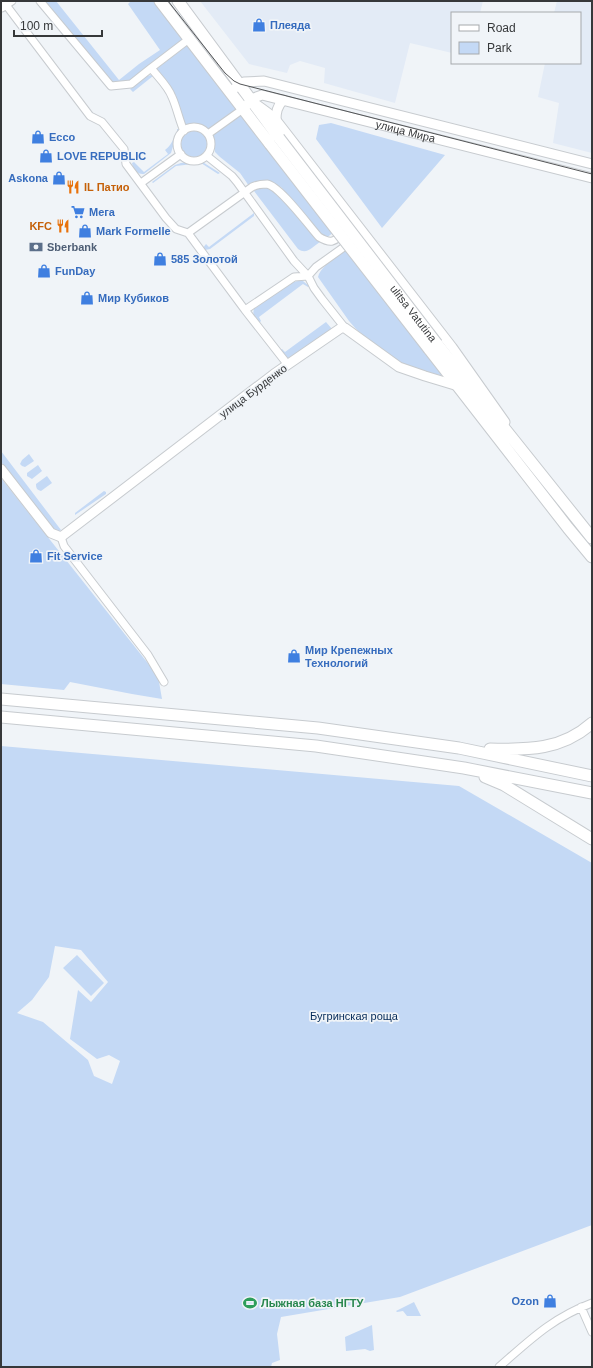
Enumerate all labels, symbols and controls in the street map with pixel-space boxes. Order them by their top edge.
scale bar [14,12,102,38]
legend [451,12,581,64]
shop icon: Плеяда [251,17,267,33]
text: 100 m [20,19,53,33]
place label: Плеяда [270,19,311,31]
text: Road [487,21,516,35]
text: Park [487,41,513,55]
street label: улица Мира [375,118,437,145]
shop icon: Ecco [30,129,46,145]
place label: Ecco [49,131,76,143]
shop icon: LOVE REPUBLIC [38,148,54,164]
place label: LOVE REPUBLIC [57,150,146,162]
shop icon: Askona [51,170,67,186]
place label: Askona [8,172,49,184]
restaurant icon: IL Патио [65,179,81,195]
place label: IL Патио [84,181,130,193]
supermarket icon: Мега [70,204,86,220]
place label: Мега [89,206,116,218]
restaurant icon: KFC [55,218,71,234]
place label: KFC [29,220,52,232]
shop icon: Mark Formelle [77,223,93,239]
place label: Mark Formelle [96,225,171,237]
bank icon: Sberbank [28,239,44,255]
place label: Sberbank [47,241,98,253]
shop icon: 585 Золотой [152,251,168,267]
place label: 585 Золотой [171,253,238,265]
shop icon: FunDay [36,263,52,279]
place label: FunDay [55,265,96,277]
street label: ulitsa Vatutina [388,283,440,345]
shop icon: Мир Кубиков [79,290,95,306]
place label: Мир Кубиков [98,292,169,304]
street label: улица Бурденко [217,362,289,420]
shop icon: Fit Service [28,548,44,564]
place label: Fit Service [47,550,103,562]
place label: Мир Крепежных Технологий [305,644,394,669]
shop icon: Мир Крепежных Технологий [286,648,302,664]
park label: Бугринская роща [310,1010,399,1022]
shop icon: Ozon [542,1293,558,1309]
sports icon: Лыжная база НГТУ [242,1295,258,1311]
place label: Ozon [512,1295,539,1307]
place label: Лыжная база НГТУ [261,1297,364,1309]

